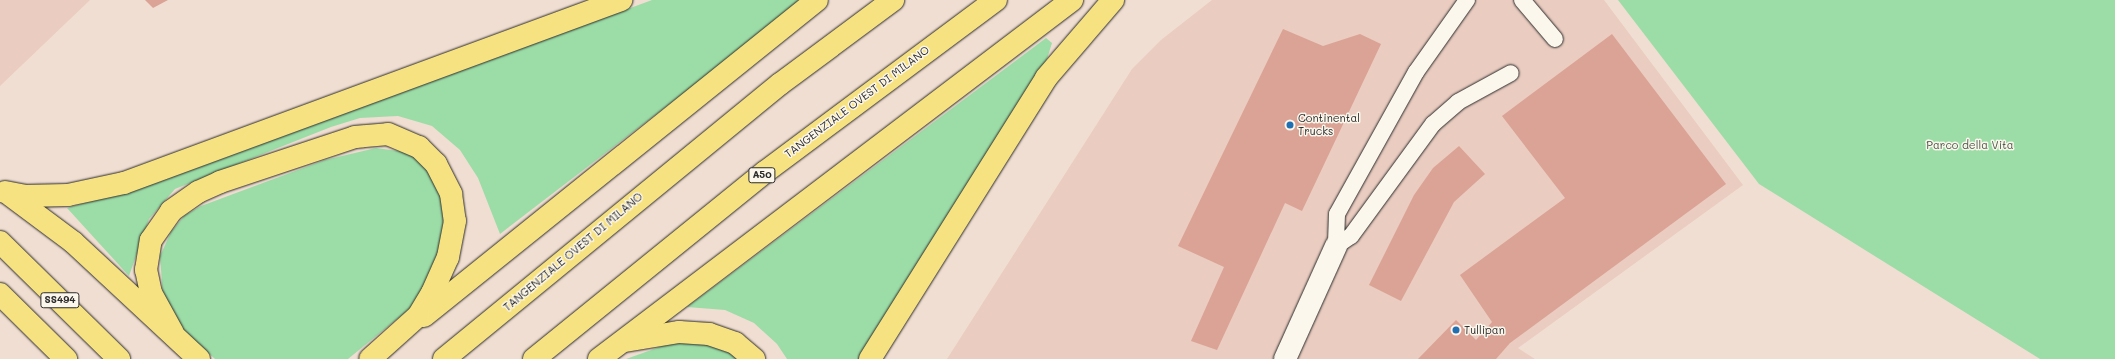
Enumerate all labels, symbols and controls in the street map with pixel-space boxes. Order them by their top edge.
street label: TANGENZIALE OVEST DI MILANO [782,43,932,161]
place label: Continental Trucks [1298,112,1360,138]
marker: Continental Trucks [1285,120,1295,130]
park label: Parco della Vita [1926,138,2014,152]
road number: A50 [748,167,776,183]
street label: TANGENZIALE OVEST DI MILANO [501,190,645,314]
road number: SS494 [40,292,80,308]
place label: Tullipan [1464,323,1505,337]
marker: Tullipan [1451,325,1461,335]

